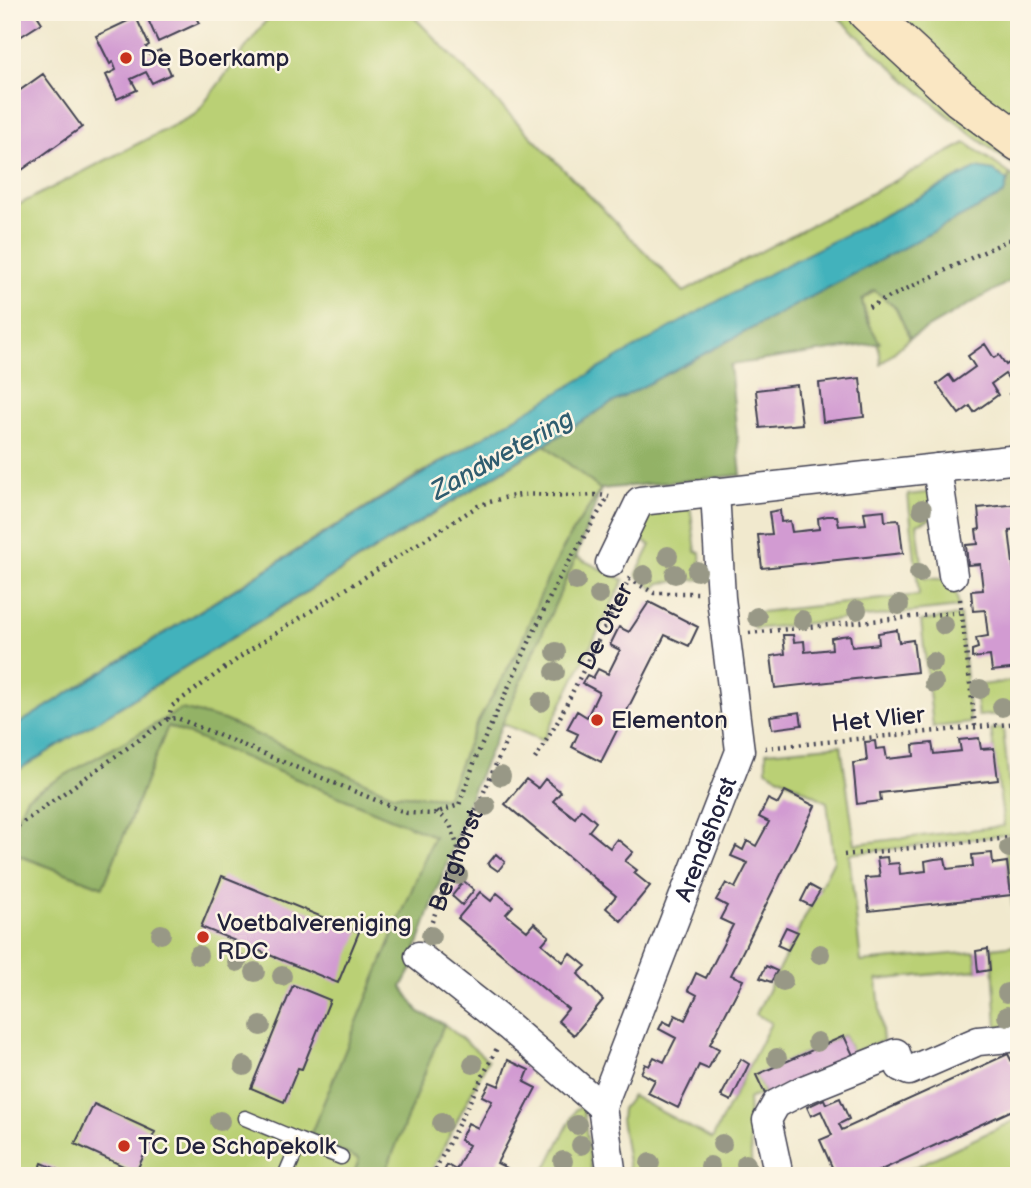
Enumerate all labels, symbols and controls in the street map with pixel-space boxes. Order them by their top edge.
place label: De Boerkamp [140,44,290,73]
marker: De Boerkamp [118,50,134,66]
water label: Zandwetering [425,403,580,508]
street label: De Otter [572,578,640,675]
street label: Het Vlier [830,700,926,739]
place label: Elementon [611,706,728,735]
marker: Elementon [589,712,605,728]
street label: Arendshorst [669,772,744,906]
street label: Berghorst [423,804,490,916]
place label: Voetbalvereniging RDC [217,909,412,966]
marker: Voetbalvereniging RDC [195,929,211,945]
place label: TC De Schapekolk [138,1132,336,1161]
marker: TC De Schapekolk [116,1138,132,1154]

